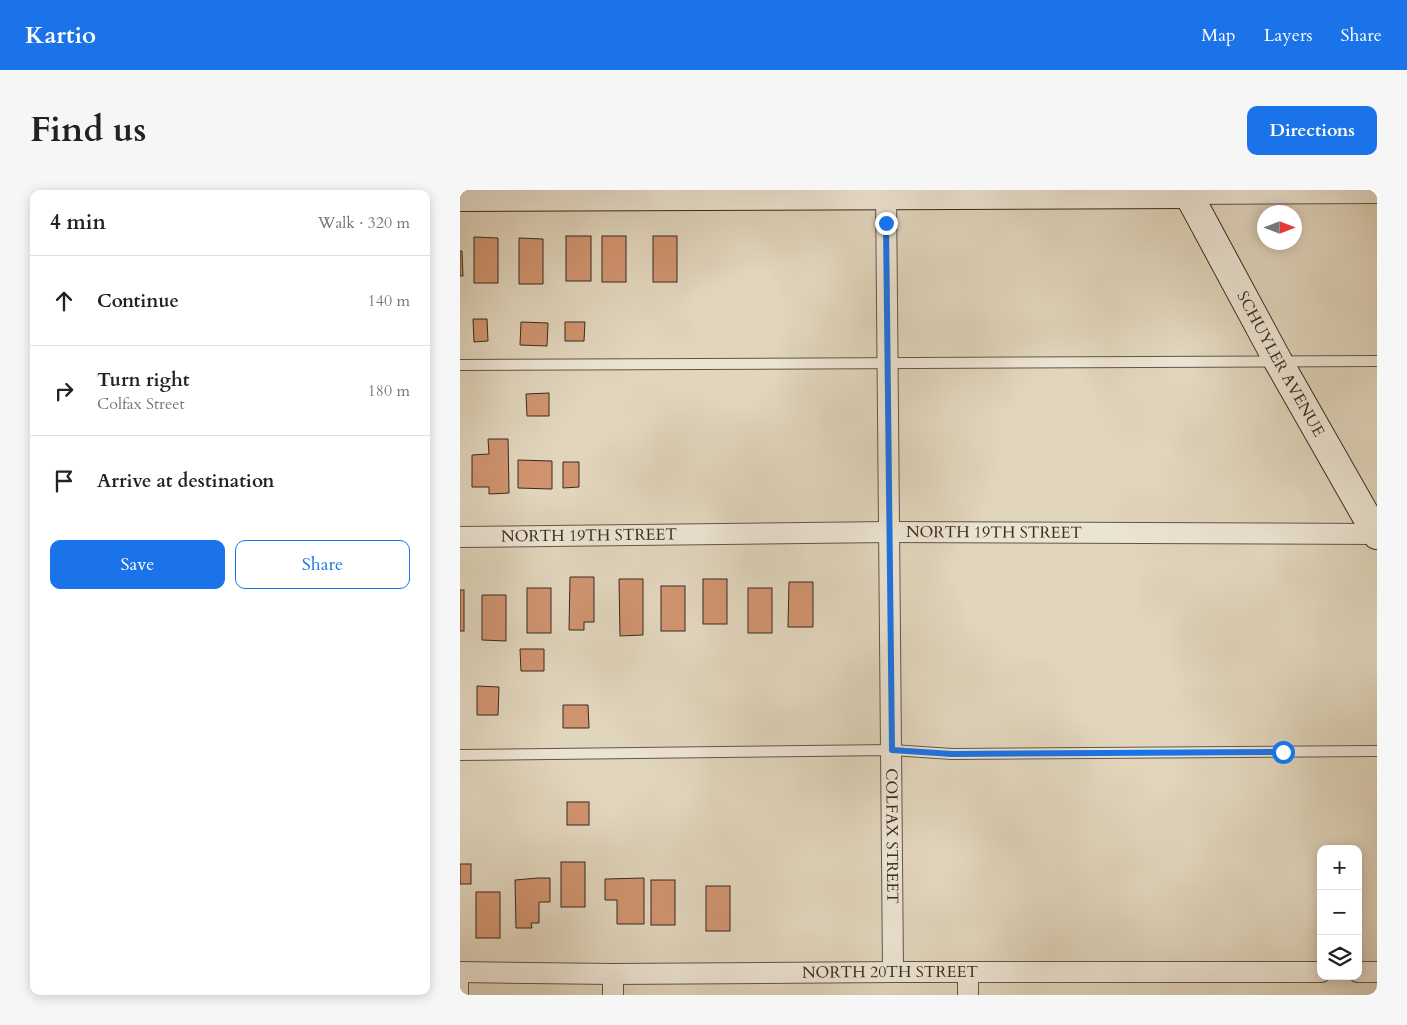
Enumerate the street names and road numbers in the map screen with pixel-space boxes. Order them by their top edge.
street label: SCHUYLER AVENUE [1231,287,1330,441]
street label: NORTH 19TH STREET [906,521,1082,544]
street label: NORTH 19TH STREET [501,523,677,548]
street label: COLFAX STREET [880,768,903,904]
street label: NORTH 20TH STREET [802,961,978,984]

